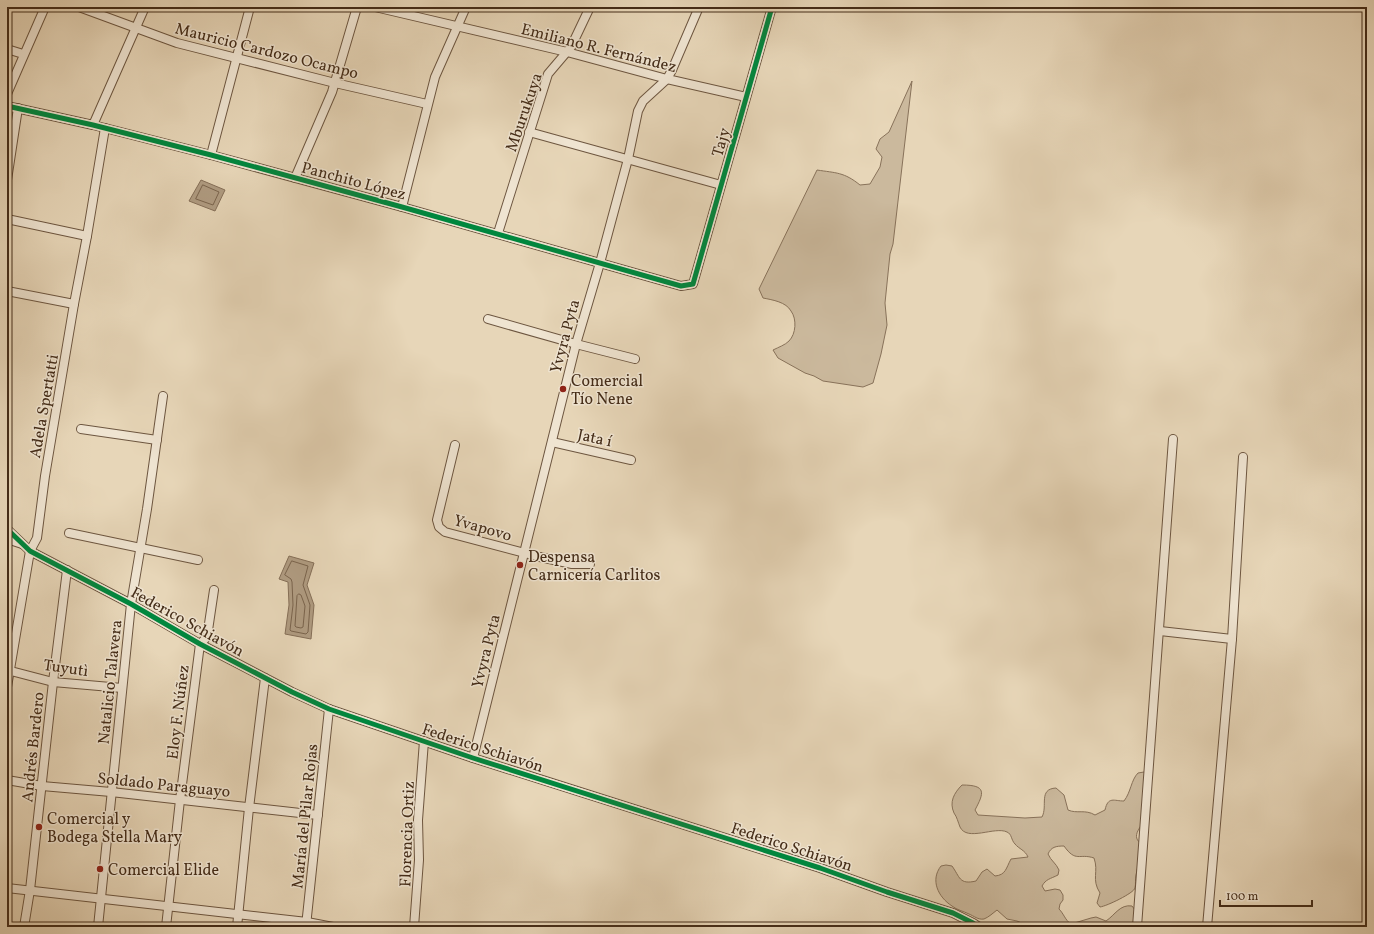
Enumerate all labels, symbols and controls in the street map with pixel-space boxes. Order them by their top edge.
street label: Mauricio Cardozo Ocampo [173,19,360,85]
street label: Emiliano R. Fernández [518,19,679,79]
street label: Mburukuya [501,70,549,155]
street label: Tajy [707,125,737,160]
street label: Panchito López [299,157,408,206]
street label: Yvyra Pyta [546,297,586,376]
street label: Adela Spertatti [25,353,65,460]
place label: Comercial Tío Nene [571,371,643,411]
marker: Comercial Tío Nene [558,384,568,394]
street label: Jata í [575,425,614,453]
street label: Yvapovo [451,510,514,548]
place label: Despensa Carnicería Carlitos [528,547,661,587]
marker: Despensa Carnicería Carlitos [515,560,525,570]
street label: Federico Schiavón [126,582,248,663]
street label: Yvyra Pyta [467,612,507,691]
street label: Natalicio Talavera [94,619,128,746]
street label: Tuyutì [42,655,90,683]
street label: Eloy F. Núñez [162,664,196,761]
street label: Andrés Bardero [17,691,51,803]
street label: Federico Schiavón [419,719,546,779]
street label: María del Pilar Rojas [287,743,325,890]
street label: Soldado Paraguayo [96,768,231,804]
street label: Florencia Ortiz [395,781,421,887]
place label: Comercial y Bodega Stella Mary [47,809,183,849]
street label: Federico Schiavón [728,818,855,878]
marker: Comercial y Bodega Stella Mary [34,822,44,832]
place label: Comercial Elide [108,860,219,882]
marker: Comercial Elide [95,864,105,874]
scale bar [1220,882,1312,908]
text: 100 m [1226,889,1259,905]

